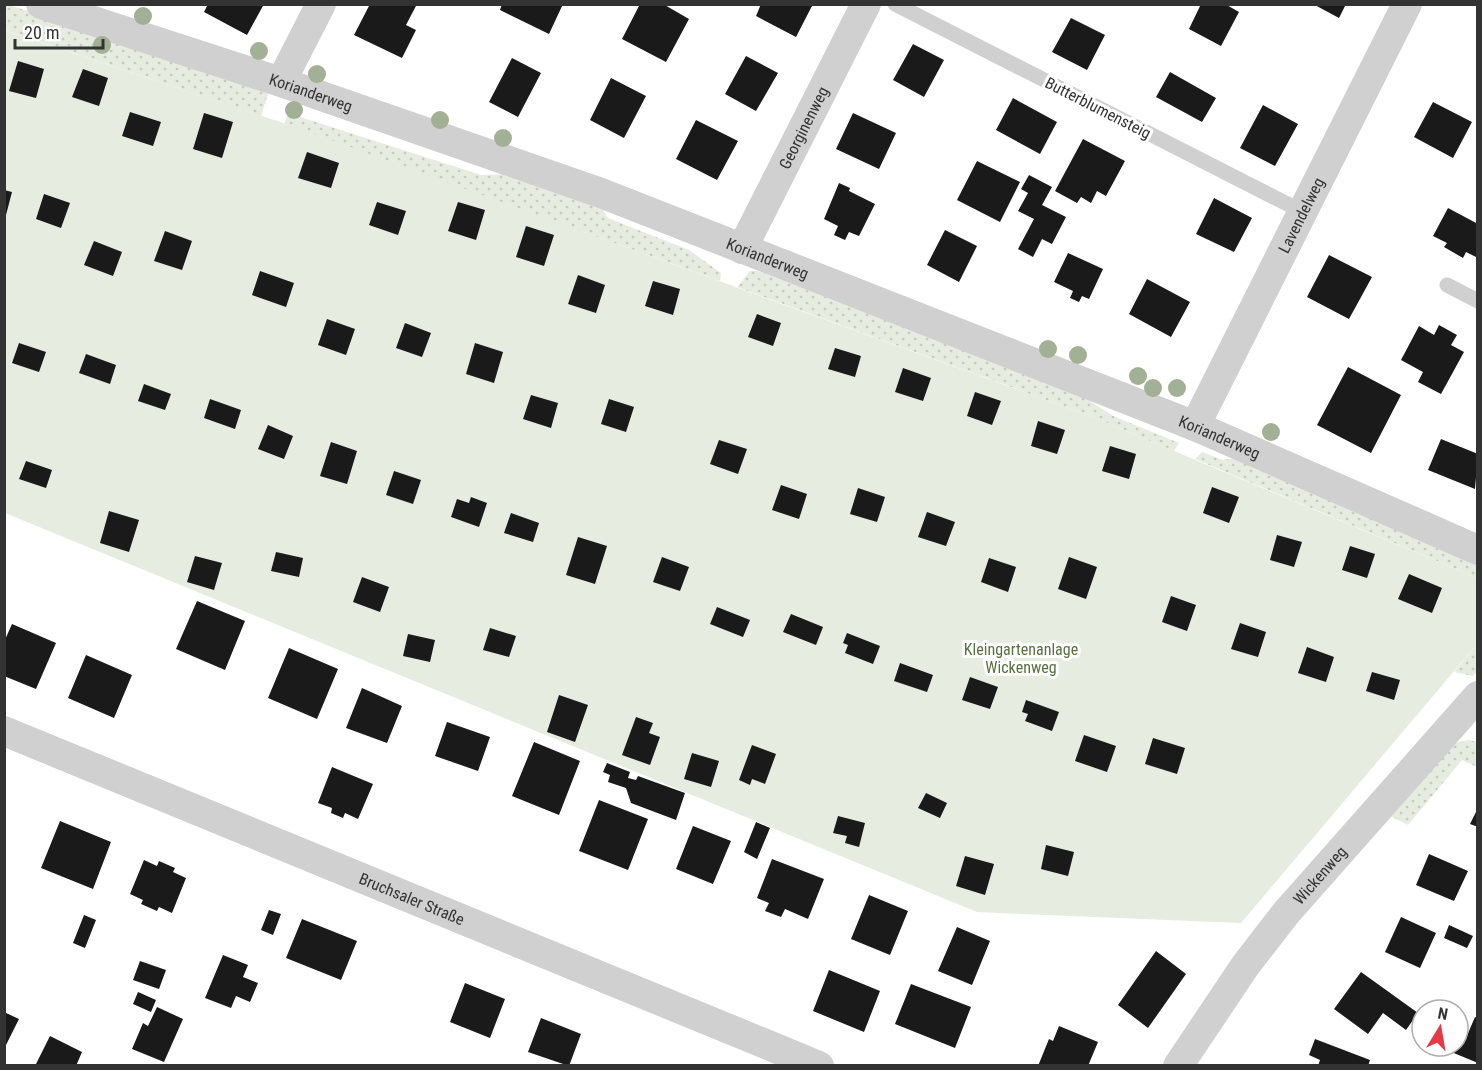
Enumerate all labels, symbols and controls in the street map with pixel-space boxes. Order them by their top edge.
scale bar [15,12,104,50]
text: 20 m [24,22,59,43]
street label: Korianderweg [267,69,355,116]
street label: Butterblumensteig [1042,73,1154,143]
street label: Georginenweg [775,83,832,172]
street label: Lavendelweg [1274,174,1328,256]
street label: Korianderweg [724,234,811,283]
street label: Korianderweg [1176,411,1263,463]
park label: Kleingartenanlage Wickenweg [964,640,1078,677]
street label: Wickenweg [1289,842,1350,908]
street label: Bruchsaler Straße [356,869,467,929]
north arrow [1410,998,1470,1058]
text: N [1436,1004,1449,1024]

